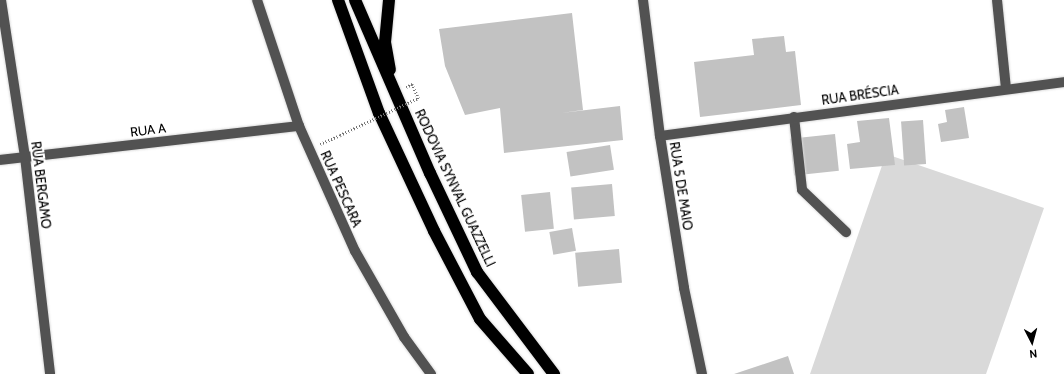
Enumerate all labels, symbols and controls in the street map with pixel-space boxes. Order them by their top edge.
street label: RUA BRÉSCIA [820,82,900,108]
street label: RODOVIA SYNVAL GUAZZELLI [412,107,498,269]
street label: RUA A [129,120,167,140]
street label: RUA BERGAMO [28,140,54,230]
street label: RUA 5 DE MAIO [666,141,696,231]
street label: RUA PESCARA [317,148,365,230]
north arrow [1012,322,1052,362]
text: N [1029,347,1038,361]

